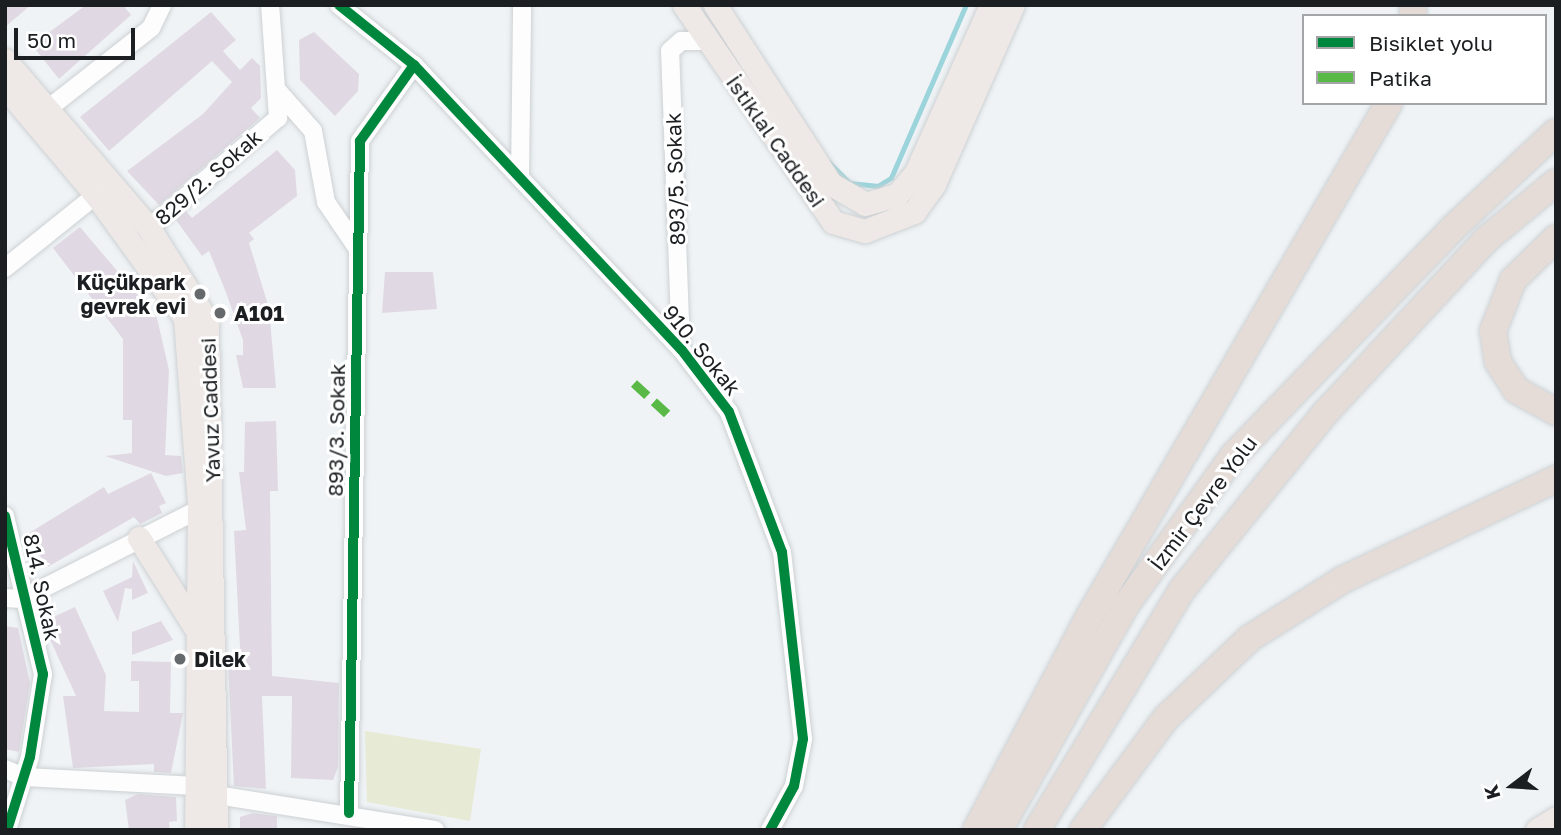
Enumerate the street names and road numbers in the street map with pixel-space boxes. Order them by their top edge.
street label: İstiklal Caddesi [721,70,831,212]
street label: 893/5. Sokak [660,112,690,246]
street label: 829/2. Sokak [150,124,266,230]
street label: 910. Sokak [658,300,746,400]
street label: Yavuz Caddesi [195,337,225,483]
street label: 893/3. Sokak [322,363,350,497]
street label: İzmir Çevre Yolu [1144,431,1262,575]
street label: 814. Sokak [18,531,66,643]

